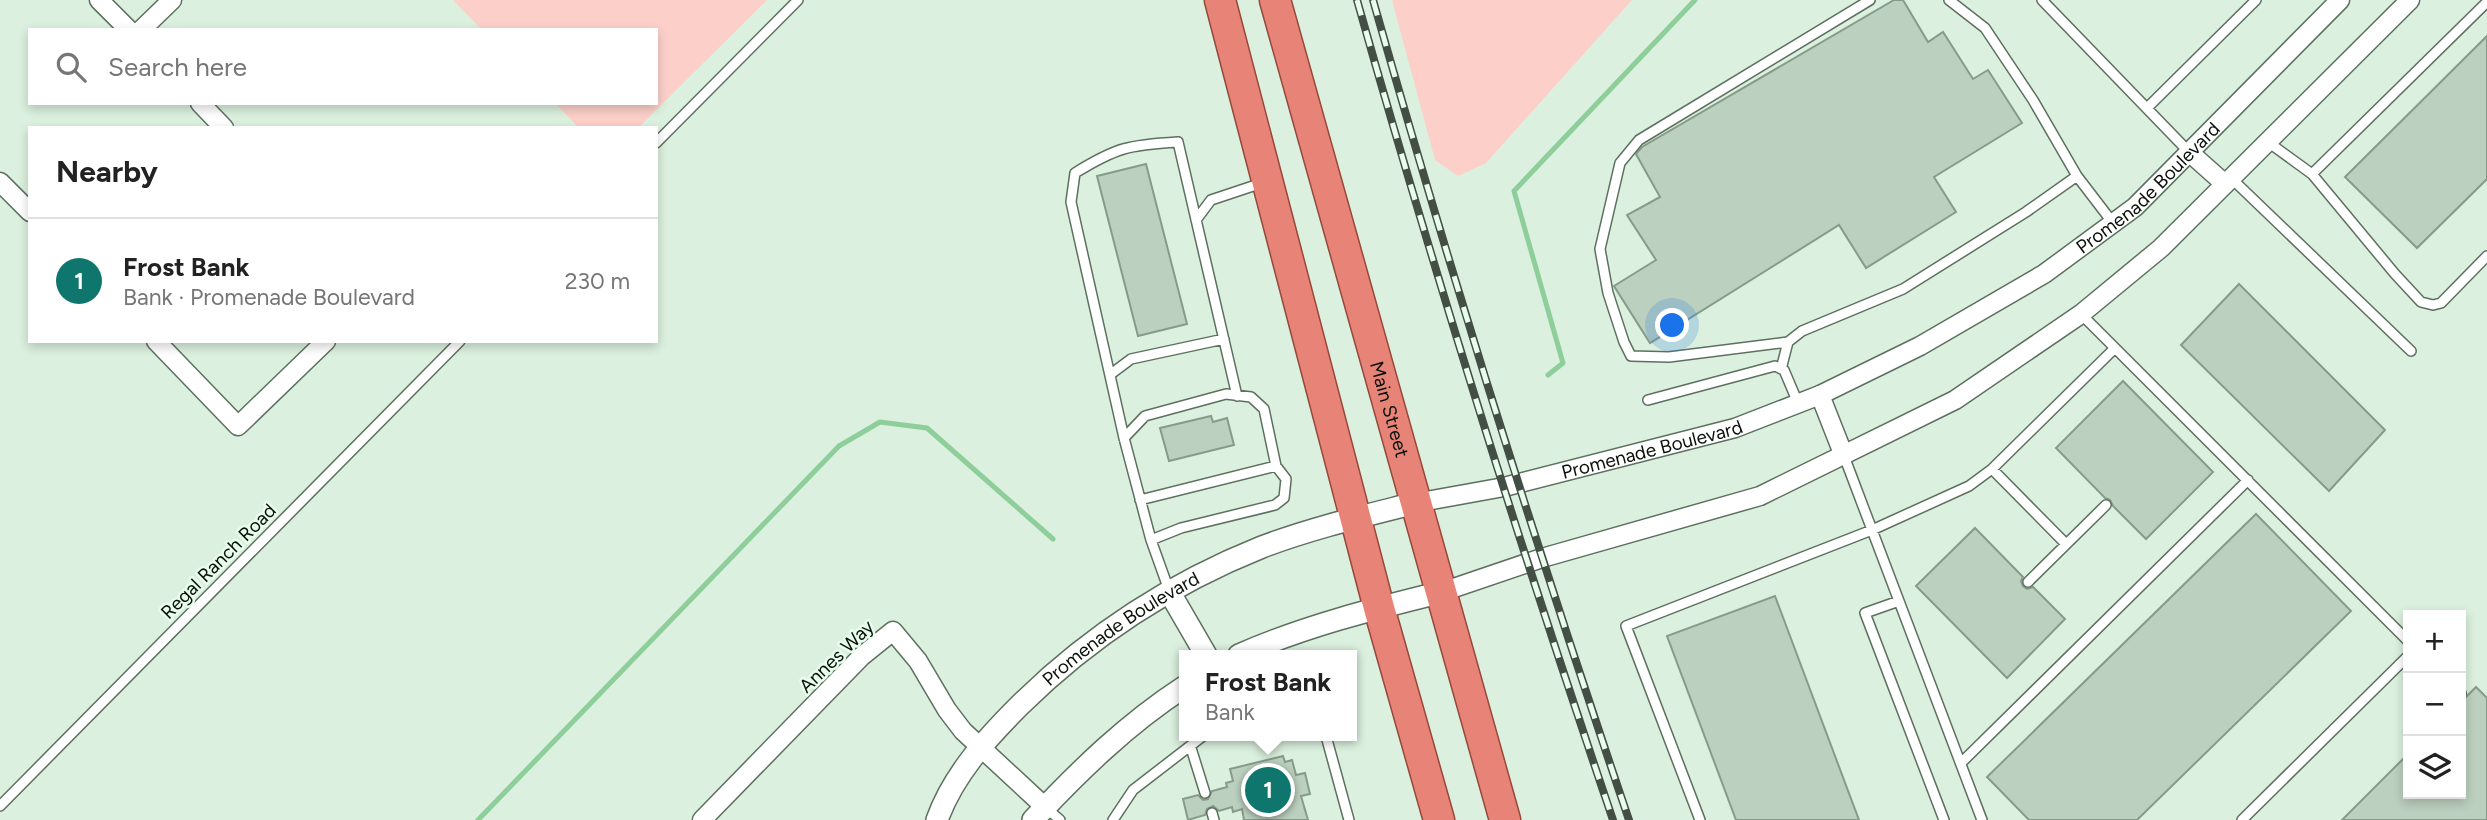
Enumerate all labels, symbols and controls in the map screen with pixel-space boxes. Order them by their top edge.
search box [28,28,658,105]
icon: search [52,48,90,86]
text: Search here [108,51,247,83]
street label: Promenade Boulevard [2071,117,2225,259]
text: Nearby [56,153,158,190]
text: Frost Bank [123,251,249,283]
text: 1 [74,267,84,295]
text: 230 m [565,267,630,295]
text: Bank · Promenade Boulevard [123,283,415,311]
your location [1655,308,1689,342]
street label: Main Street [1365,359,1414,460]
street label: Promenade Boulevard [1559,415,1746,484]
street label: Regal Ranch Road [156,499,281,624]
street label: Promenade Boulevard [1037,567,1203,691]
map controls [2403,610,2466,799]
button: + [2403,610,2466,673]
street label: Annes Way [794,615,879,698]
popup [1179,650,1357,741]
text: Frost Bank [1205,666,1331,698]
button: − [2403,673,2466,736]
text: Bank [1205,698,1255,726]
button: layers [2403,736,2466,799]
pin: 1 [1245,764,1291,816]

